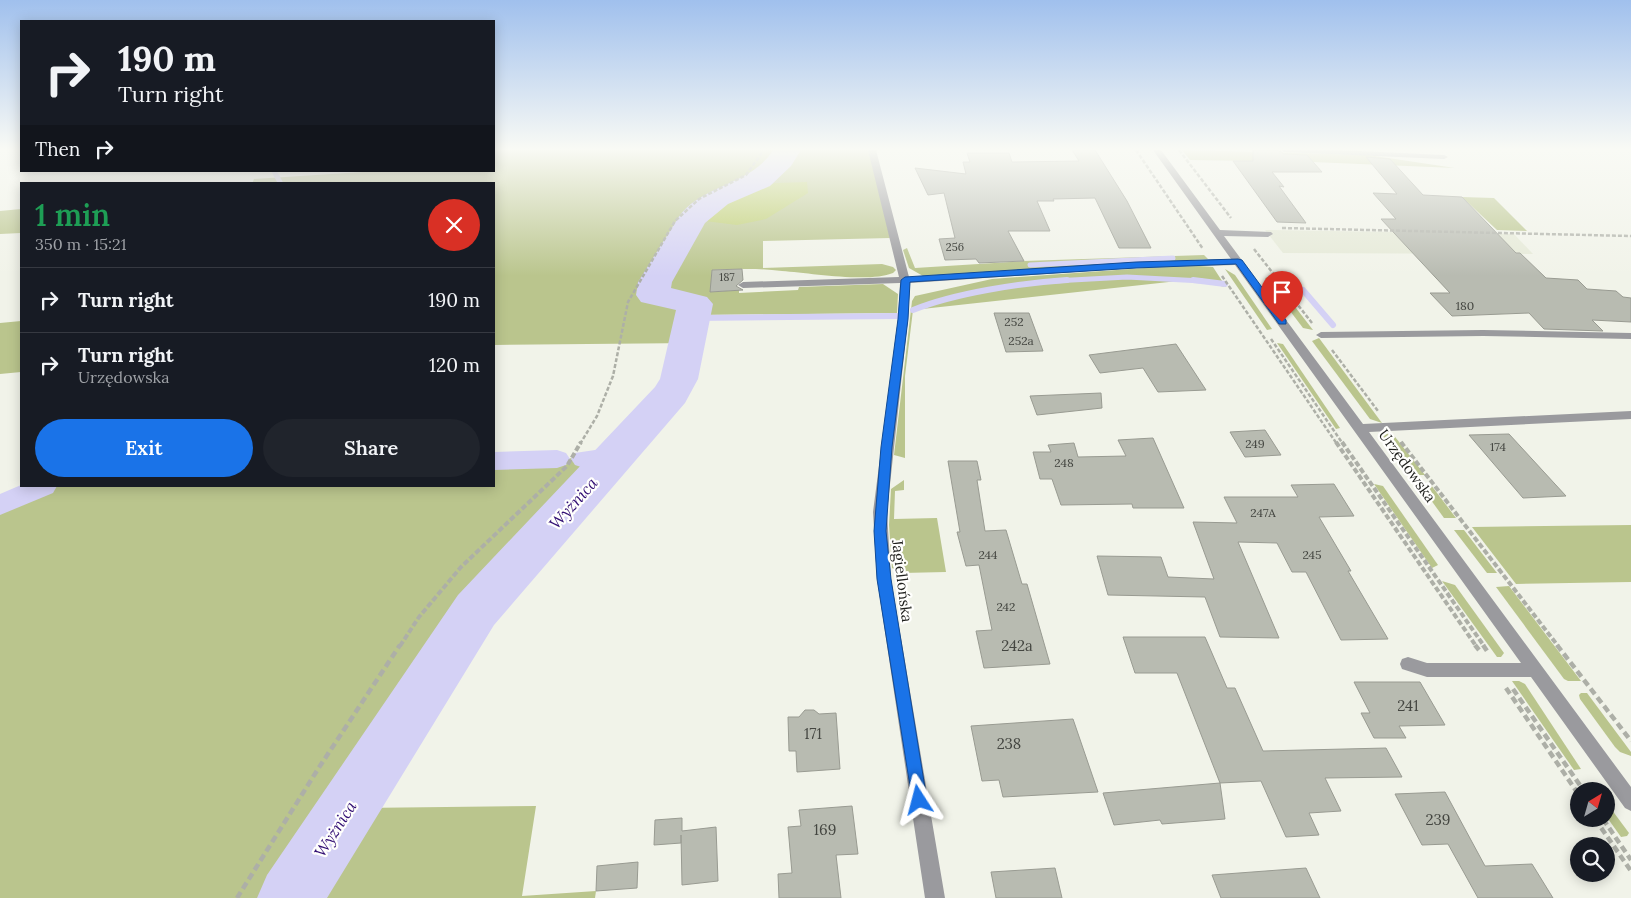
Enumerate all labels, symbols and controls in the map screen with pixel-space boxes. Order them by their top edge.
text: 190 m [118,36,216,81]
icon: right [35,40,100,105]
text: Turn right [118,80,223,108]
icon: right [90,135,118,163]
text: Then [35,137,80,161]
text: 1 min [35,196,110,234]
button: close [428,199,480,251]
text: 350 m · 15:21 [35,234,126,254]
house number: 256 [946,240,964,254]
house number: 187 [719,270,735,284]
pin [1261,271,1303,322]
icon: arrive [1268,278,1296,306]
icon: right [35,286,63,314]
text: Turn right [78,288,174,312]
text: 190 m [428,288,480,312]
house number: 180 [1456,298,1474,313]
house number: 252 [1004,314,1024,329]
house number: 252a [1008,333,1034,348]
text: Turn right [78,343,174,367]
icon: right [35,351,63,379]
text: 120 m [429,353,480,377]
text: Urzędowska [78,367,169,387]
button: Exit [35,419,253,477]
button: Share [263,419,480,477]
street label: Urzędowska [1375,425,1440,506]
house number: 249 [1245,436,1265,451]
house number: 174 [1490,439,1507,454]
house number: 248 [1054,455,1074,470]
water label: Wyżnica [545,473,602,533]
house number: 247A [1250,505,1276,520]
street label: Jagiellońska [888,538,917,623]
house number: 244 [978,547,998,562]
house number: 245 [1302,547,1322,562]
house number: 242 [996,599,1016,614]
house number: 242a [1001,636,1033,655]
house number: 241 [1397,696,1419,715]
house number: 171 [804,724,822,743]
house number: 238 [997,734,1021,753]
position arrow [892,773,944,825]
north arrow [1570,782,1615,828]
map controls [1570,782,1615,882]
water label: Wyżnica [310,797,361,861]
house number: 239 [1426,810,1450,829]
house number: 169 [814,820,836,839]
button: search [1570,837,1615,882]

